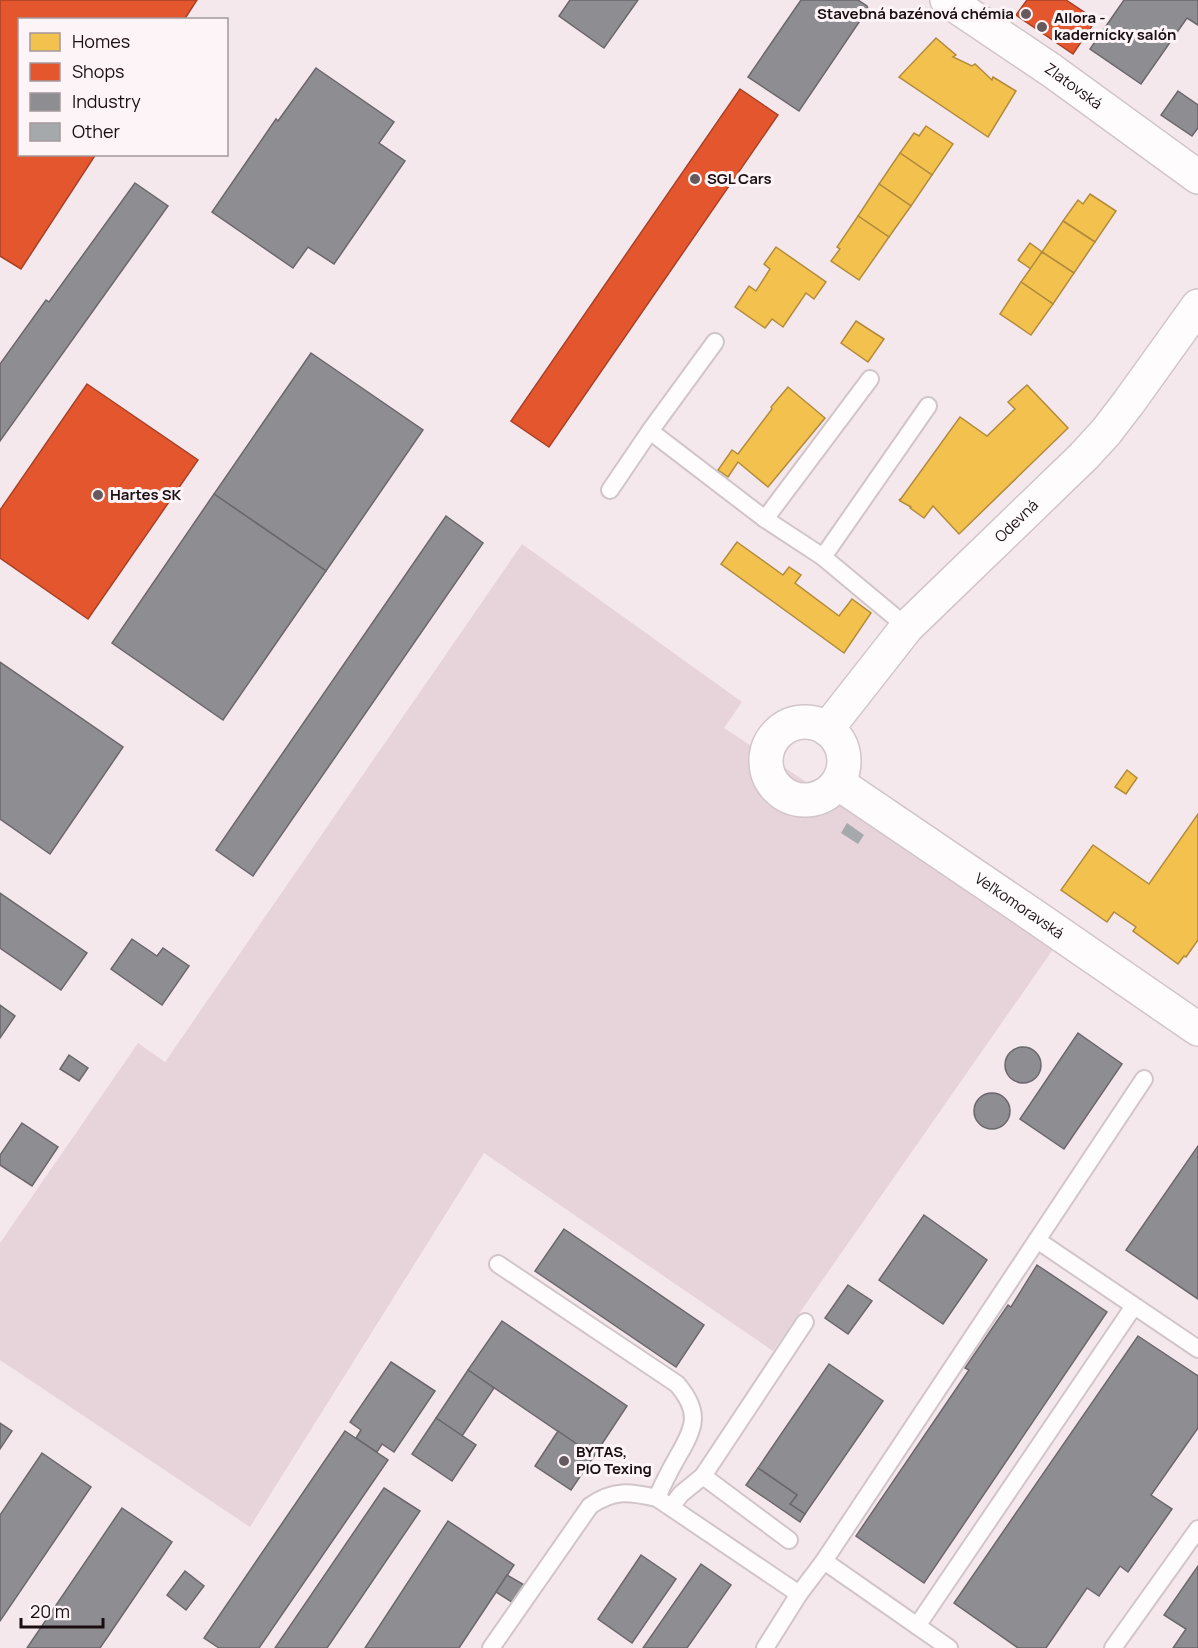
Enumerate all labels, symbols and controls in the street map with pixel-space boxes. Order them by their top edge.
place label: Stavebná bazénová chémia [817,3,1014,24]
marker: Stavebná bazénová chémia [1019,7,1033,21]
place label: Allora - kadernícky salón [1054,7,1176,45]
legend [18,18,228,156]
marker: Allora - kadernícky salón [1035,20,1049,34]
text: Homes [72,29,130,53]
street label: Zlatovská [1041,58,1107,114]
text: Shops [72,59,124,83]
text: Industry [72,89,141,113]
text: Other [72,119,120,143]
place label: SGL Cars [707,168,772,189]
marker: SGL Cars [688,172,702,186]
place label: Hartes SK [110,484,182,505]
marker: Hartes SK [91,488,105,502]
street label: Odevná [990,495,1043,547]
street label: Veľkomoravská [971,868,1068,944]
place label: BYTAS, PIO Texing [576,1441,652,1479]
marker: BYTAS, PIO Texing [557,1454,571,1468]
scale bar [21,1591,104,1629]
text: 20 m [30,1599,70,1623]

